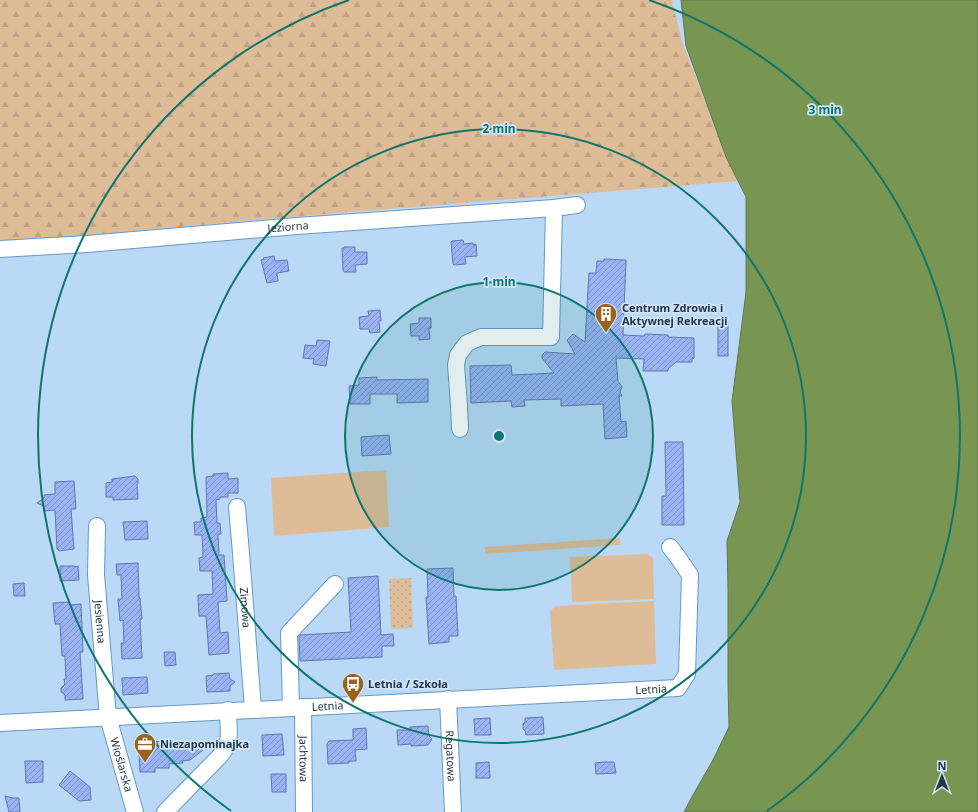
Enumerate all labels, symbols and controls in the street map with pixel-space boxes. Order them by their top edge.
text: 3 min [808,101,842,118]
text: 2 min [482,120,516,137]
street label: Jeziorna [266,217,309,236]
text: 1 min [482,273,516,290]
place label: Centrum Zdrowia i Aktywnej Rekreacji [622,300,727,328]
building icon: Centrum Zdrowia i Aktywnej Rekreacji [593,301,619,334]
centre of rings [492,429,506,443]
street label: Zimowa [237,587,255,628]
street label: Jesienna [91,599,110,644]
bus stop icon: Letnia / Szkoła [340,671,366,704]
place label: Letnia / Szkoła [368,676,448,691]
street label: Letnia [635,681,667,697]
street label: Letnia [311,697,344,714]
street label: Regatowa [442,730,460,782]
office icon: Niezapominajka [132,731,158,764]
street label: Jachtowa [296,735,312,782]
street label: Wioślarska [107,736,137,793]
place label: Niezapominajka [160,736,249,751]
north arrow [922,756,962,796]
text: N [938,758,946,773]

